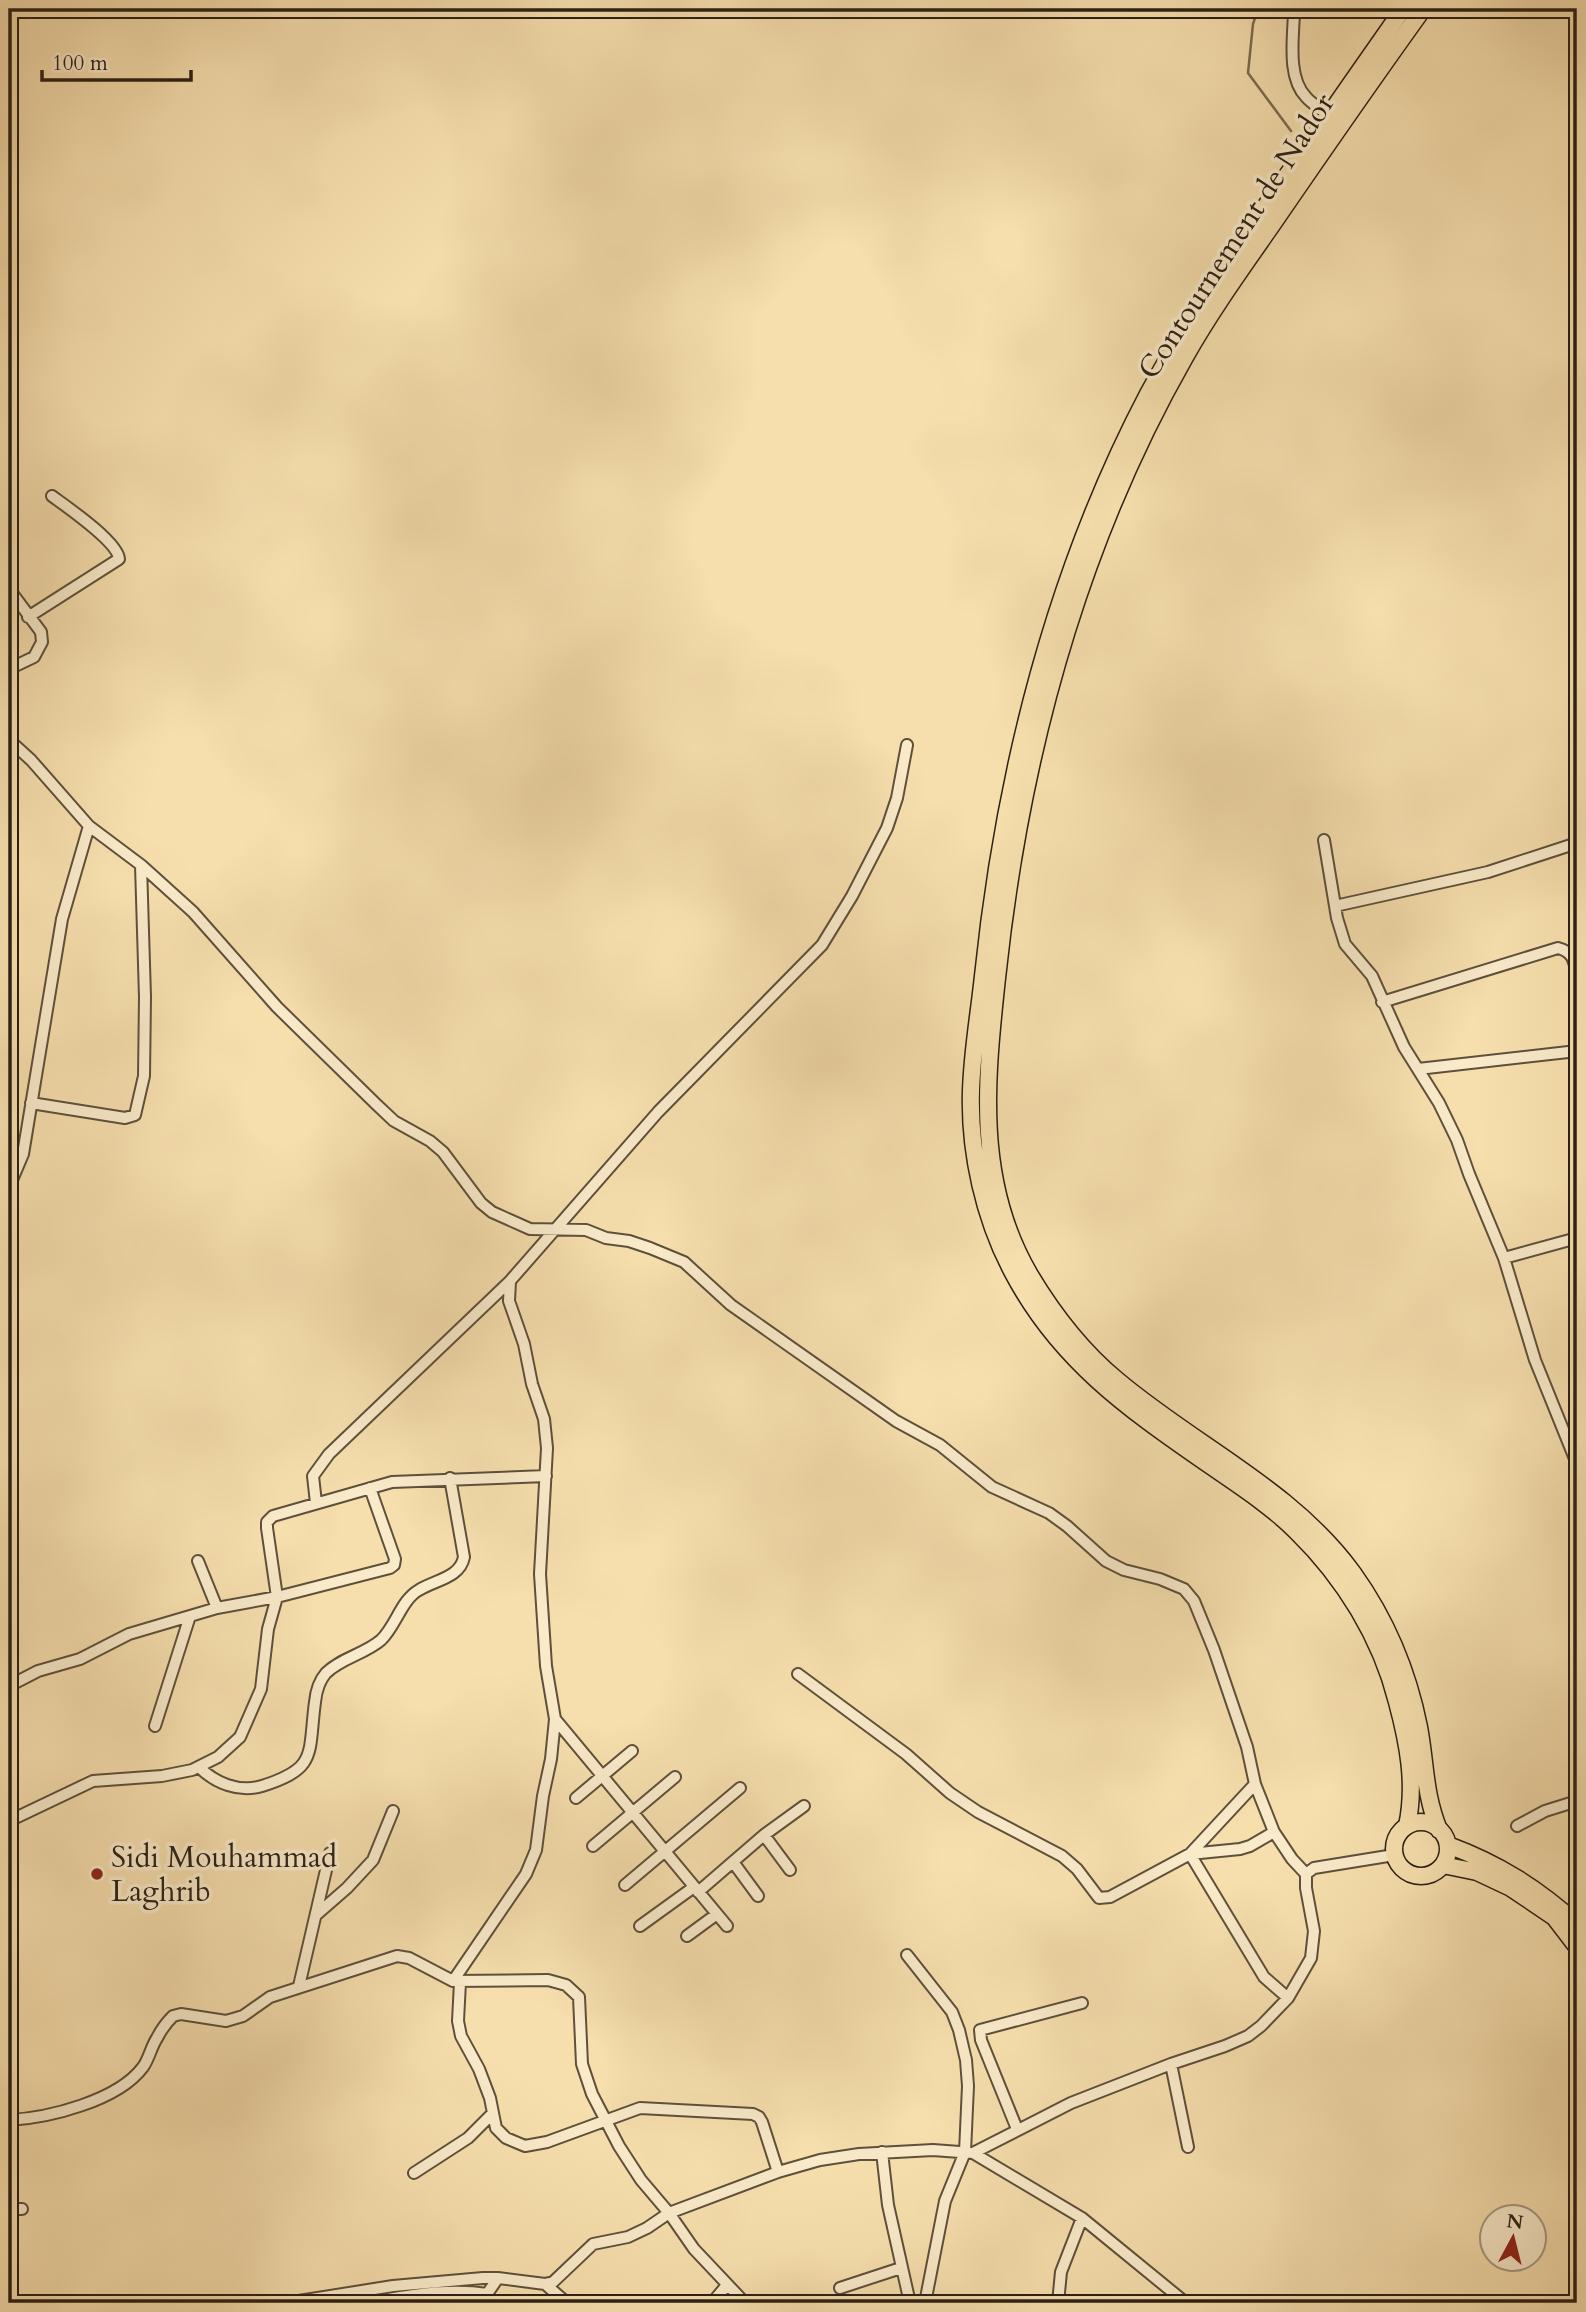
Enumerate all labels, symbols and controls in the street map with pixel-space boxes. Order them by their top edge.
scale bar [42,38,191,82]
text: 100 m [52,49,108,78]
street label: Contournement de Nador [1129,85,1344,387]
place label: Sidi Mouhammad Laghrib [111,1837,337,1912]
marker: Sidi Mouhammad Laghrib [89,1866,105,1882]
north arrow [1478,2204,1548,2274]
text: N [1505,2208,1525,2236]

